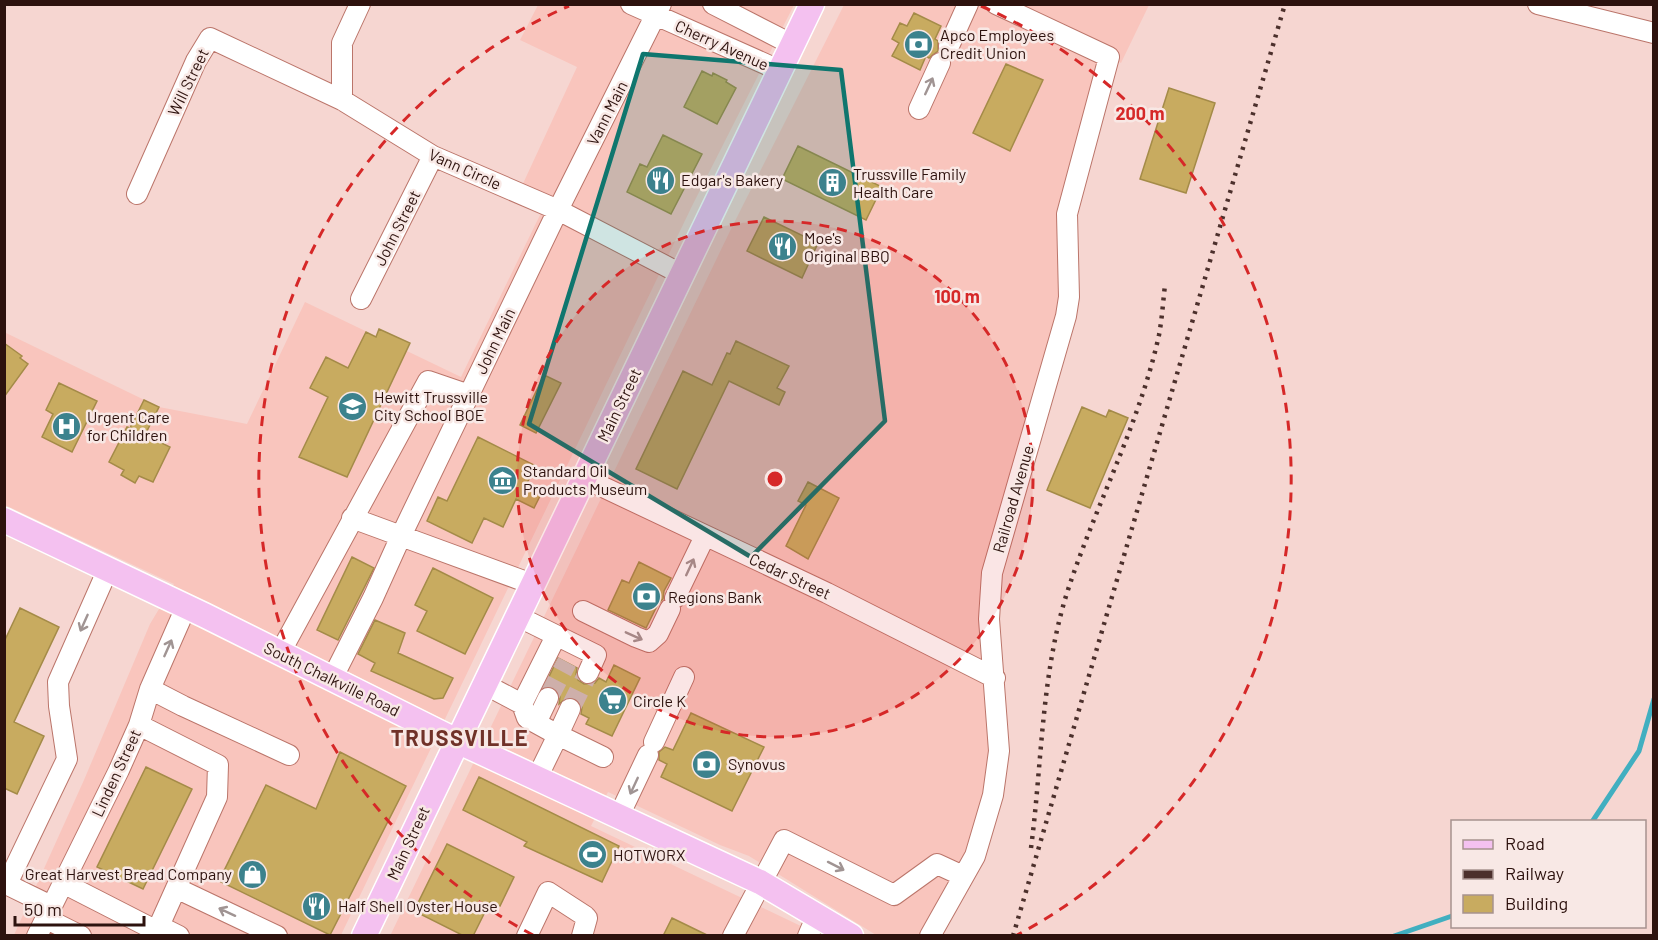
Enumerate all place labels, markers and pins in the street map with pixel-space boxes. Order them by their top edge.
place label: Apco Employees Credit Union [940,25,1054,62]
bank icon: Apco Employees Credit Union [903,28,935,60]
restaurant icon: Edgar's Bakery [644,164,676,196]
place label: Trussville Family Health Care [853,164,967,201]
building icon: Trussville Family Health Care [816,167,848,199]
place label: Edgar's Bakery [681,170,784,189]
place label: Moe's Original BBQ [804,228,889,265]
restaurant icon: Moe's Original BBQ [767,231,799,263]
place label: Hewitt Trussville City School BOE [374,387,488,424]
school or university icon: Hewitt Trussville City School BOE [337,390,369,422]
place label: Urgent Care for Children [87,407,170,444]
hospital icon: Urgent Care for Children [50,410,82,442]
place label: Standard Oil Products Museum [523,461,647,498]
museum icon: Standard Oil Products Museum [486,464,518,496]
centre of rings [765,469,785,489]
bank icon: Regions Bank [631,581,663,613]
place label: Regions Bank [668,587,762,606]
supermarket icon: Circle K [596,685,628,717]
place label: Circle K [633,691,686,710]
bank icon: Synovus [691,748,723,780]
place label: Synovus [728,754,786,773]
sports icon: HOTWORX [576,839,608,871]
place label: HOTWORX [613,845,685,864]
shop icon: Great Harvest Bread Company [237,858,269,890]
place label: Great Harvest Bread Company [25,864,233,883]
restaurant icon: Half Shell Oyster House [301,890,333,922]
place label: Half Shell Oyster House [338,896,498,915]

